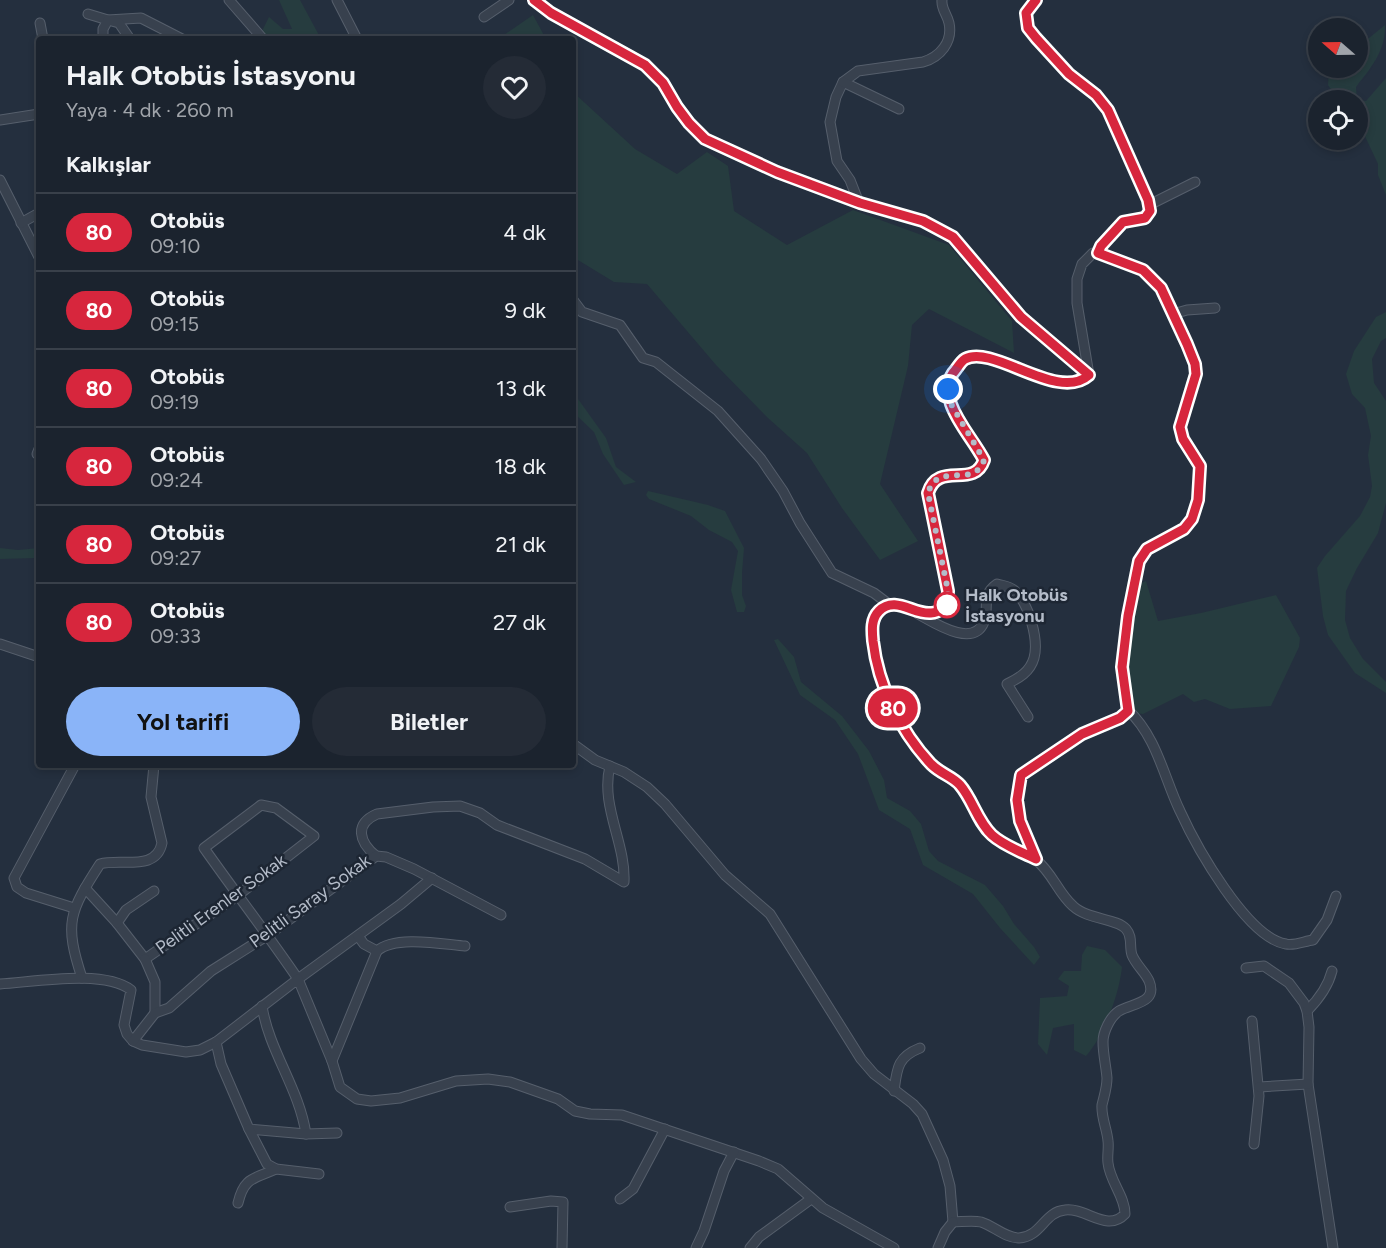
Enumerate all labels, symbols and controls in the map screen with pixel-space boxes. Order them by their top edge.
north arrow [1308,18,1368,78]
map controls [1308,18,1368,150]
button: heart [483,56,546,119]
text: Halk Otobüs İstasyonu [66,58,356,92]
button: locate [1308,90,1368,150]
text: Yaya · 4 dk · 260 m [66,98,233,122]
text: Kalkışlar [66,151,151,178]
text: Otobüs [150,207,225,234]
text: 4 dk [503,219,546,246]
text: 80 [86,220,112,245]
text: 09:10 [150,234,200,258]
text: Otobüs [150,285,225,312]
text: 9 dk [505,297,546,324]
text: 80 [86,298,112,323]
text: 09:15 [150,312,199,336]
text: Otobüs [150,363,225,390]
your location [933,374,963,404]
text: 13 dk [496,375,546,402]
text: 80 [86,376,112,401]
text: 09:19 [150,390,199,414]
text: Otobüs [150,441,225,468]
text: 18 dk [494,453,546,480]
text: 80 [86,454,112,479]
text: 09:24 [150,468,203,492]
text: Otobüs [150,519,225,546]
text: 21 dk [496,531,546,558]
text: 80 [86,532,112,557]
text: 09:27 [150,546,201,570]
place label: Halk Otobüs İstasyonu [965,584,1068,627]
marker: Halk Otobüs İstasyonu [934,592,960,618]
text: Otobüs [150,597,225,624]
text: 27 dk [493,609,546,636]
text: 80 [86,610,112,635]
text: 09:33 [150,624,201,648]
button: Yol tarifi [66,687,300,756]
button: Biletler [312,687,546,756]
line badge: 80 [866,688,920,728]
text: 80 [880,696,906,721]
street label: Pelitli Erenler Sokak [151,849,291,959]
street label: Pelitli Saray Sokak [245,849,375,952]

